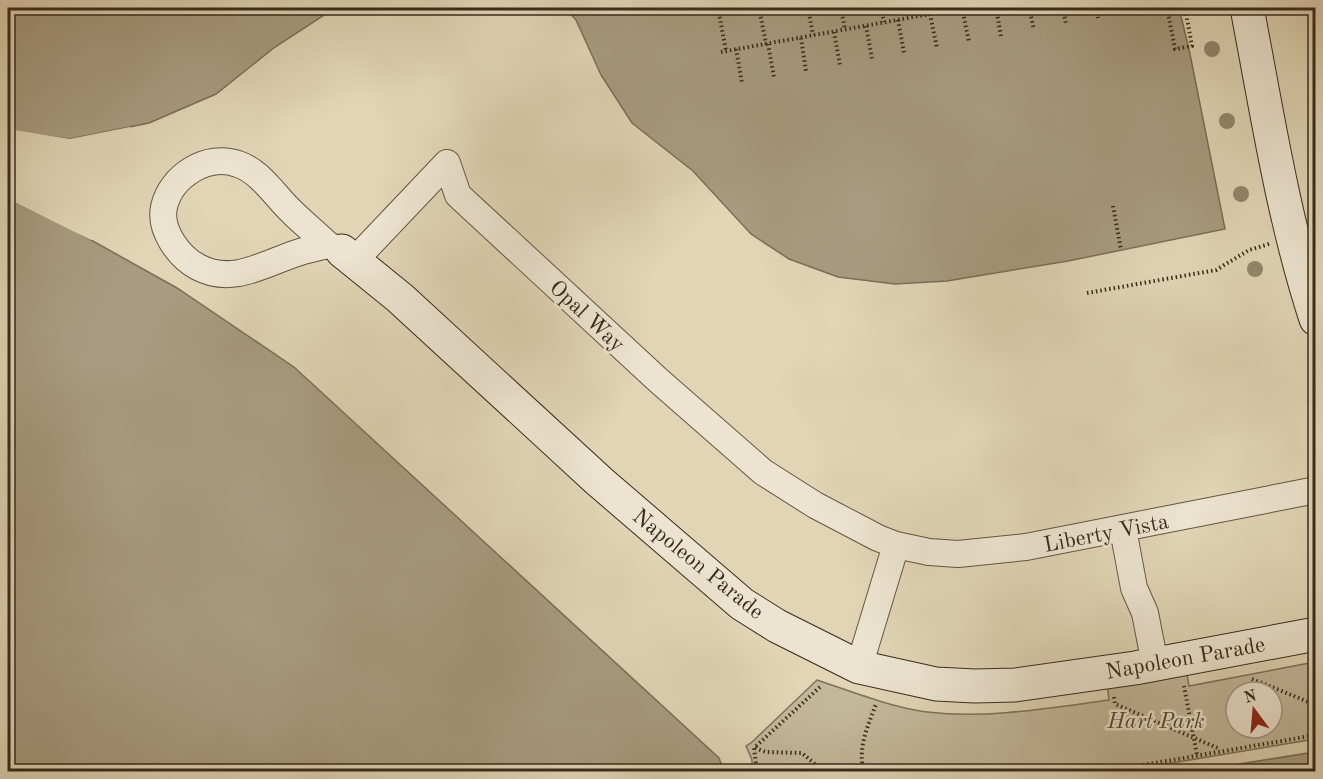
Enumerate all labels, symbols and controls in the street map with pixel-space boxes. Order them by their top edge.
street label: Opal Way [545,276,629,357]
street label: Napoleon Parade [628,505,767,624]
street label: Liberty Vista [1042,511,1171,557]
street label: Napoleon Parade [1104,634,1267,684]
north arrow [1224,680,1284,740]
text: N [1242,688,1259,707]
park label: Hart Park [1106,711,1205,733]

